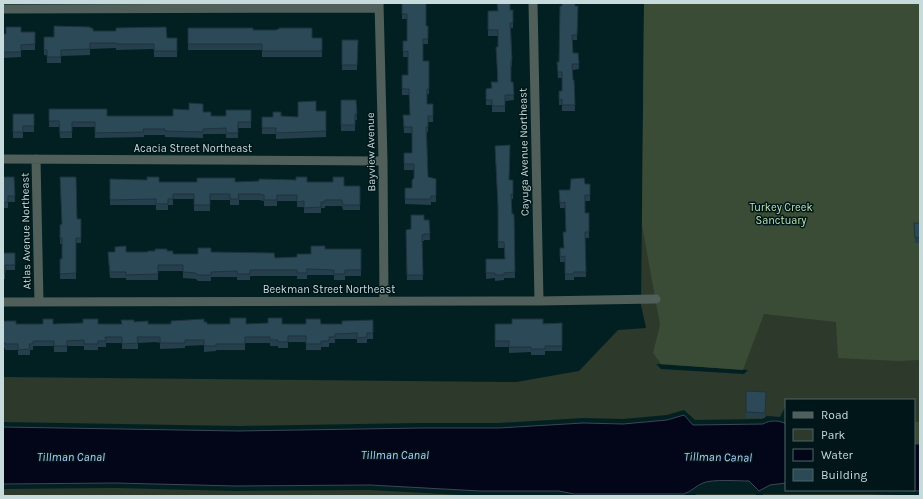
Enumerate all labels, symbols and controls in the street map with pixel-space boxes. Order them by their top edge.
street label: Cayuga Avenue Northeast [516,88,532,216]
street label: Bayview Avenue [364,112,378,192]
street label: Acacia Street Northeast [134,142,252,155]
street label: Atlas Avenue Northeast [18,173,34,289]
park label: Turkey Creek Sanctuary [749,201,813,227]
street label: Beekman Street Northeast [263,283,395,296]
legend [785,399,915,491]
text: Road [821,408,849,422]
text: Park [821,428,846,442]
water label: Tillman Canal [361,448,429,462]
text: Water [821,448,854,462]
water label: Tillman Canal [684,449,752,465]
water label: Tillman Canal [37,450,105,464]
text: Building [821,468,868,482]

